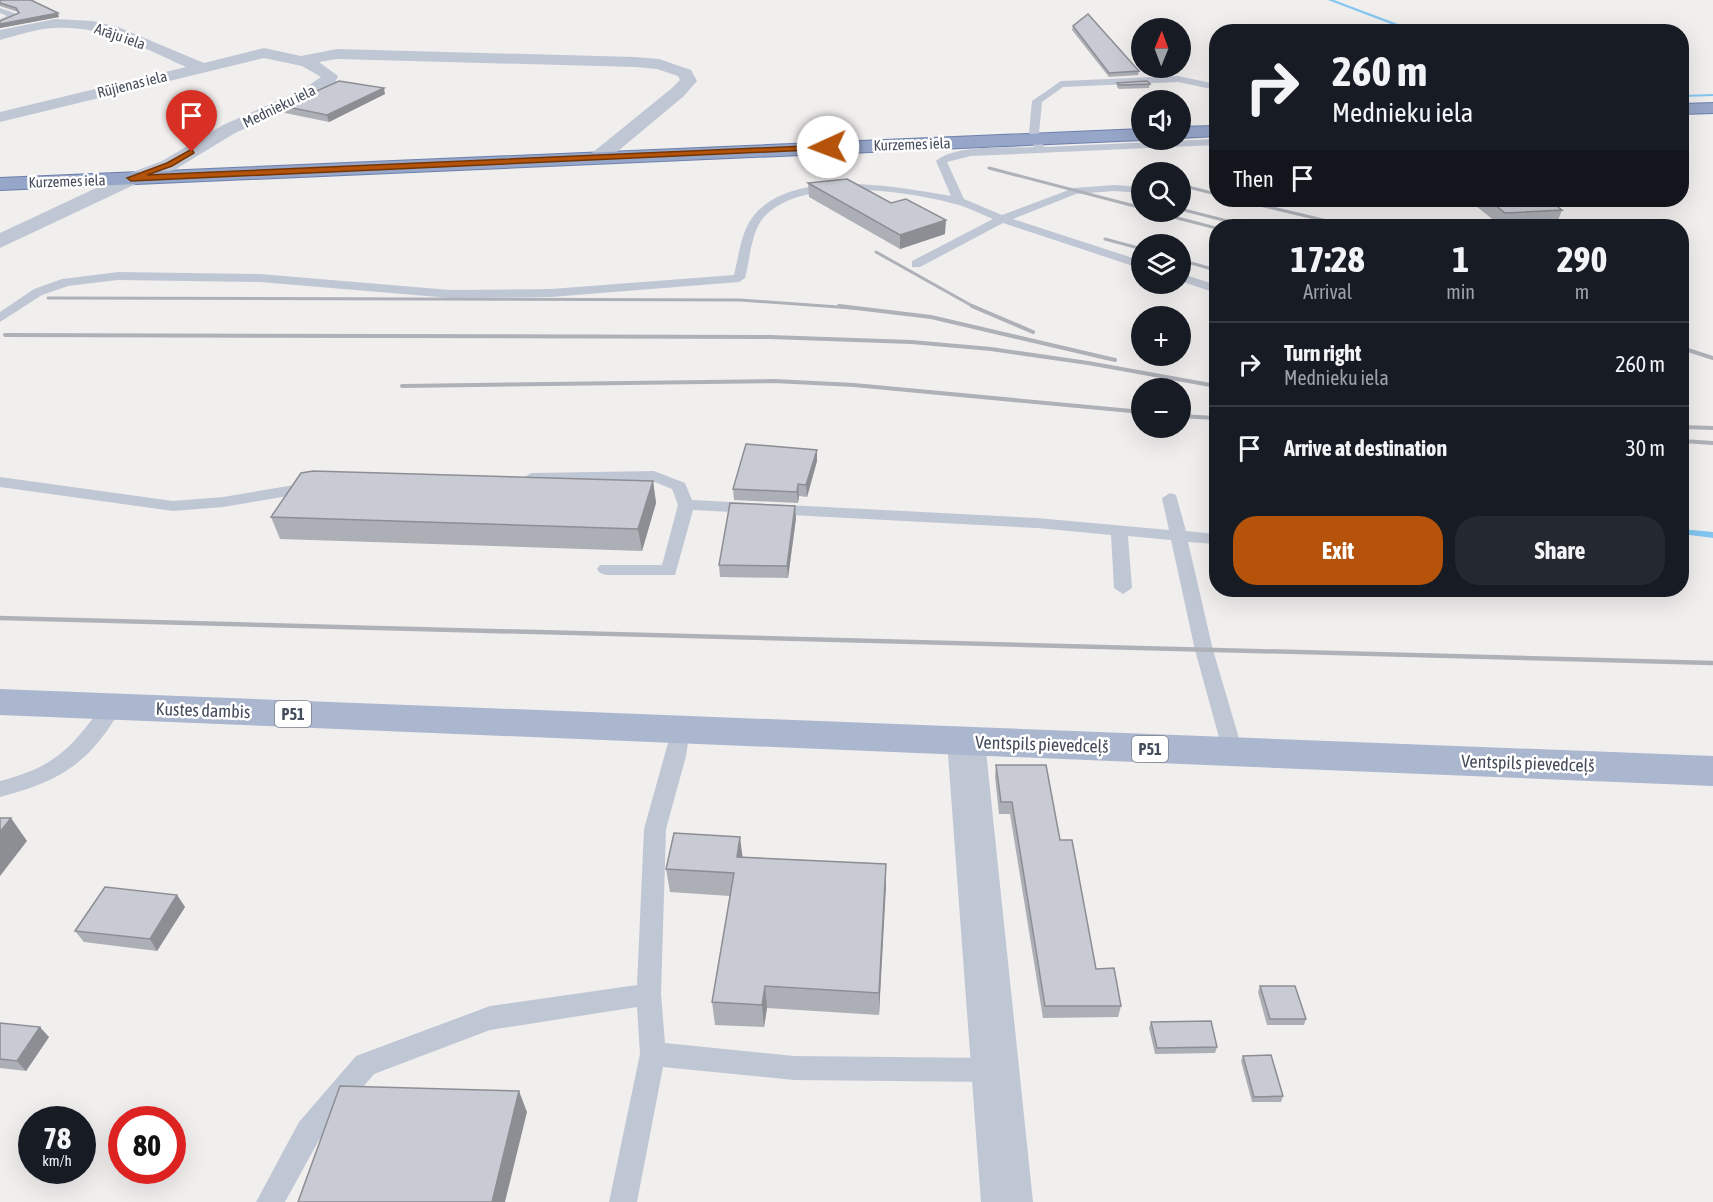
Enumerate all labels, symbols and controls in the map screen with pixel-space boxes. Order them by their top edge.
north arrow [1131,18,1191,78]
map controls [1131,18,1191,438]
street label: Arāju iela [92,19,148,53]
text: 260 m [1332,47,1427,95]
icon: right [1233,48,1311,126]
street label: Rūjienas iela [95,67,169,101]
street label: Mednieku iela [240,81,318,131]
pin [166,90,217,152]
button: sound [1131,90,1191,150]
text: Mednieku iela [1332,97,1473,128]
icon: arrive [175,99,208,132]
position arrow [796,115,860,179]
street label: Kurzemes iela [873,134,951,154]
button: search [1131,162,1191,222]
icon: arrive [1286,162,1319,195]
text: Then [1233,166,1274,192]
street label: Kurzemes iela [28,171,106,191]
button: layers [1131,234,1191,294]
text: 17:28 [1291,238,1365,280]
text: 1 [1452,238,1469,280]
text: 290 [1557,238,1607,280]
text: Arrival [1303,280,1352,303]
text: min [1446,280,1475,303]
text: m [1575,280,1589,303]
button: + [1131,306,1191,366]
text: Turn right [1284,340,1361,366]
icon: right [1233,348,1266,381]
text: 260 m [1615,351,1665,377]
text: Mednieku iela [1284,366,1389,389]
button: − [1131,378,1191,438]
icon: arrive [1233,432,1266,465]
text: Arrive at destination [1284,435,1447,461]
text: 30 m [1625,435,1665,461]
button: Exit [1233,516,1443,585]
button: Share [1455,516,1665,585]
street label: Kustes dambis [155,698,251,722]
road number: P51 [275,701,311,727]
street label: Ventspils pievedceļš [975,731,1109,757]
road number: P51 [1132,736,1168,762]
street label: Ventspils pievedceļš [1461,750,1595,776]
speed limit sign: 80 [108,1106,186,1184]
text: 78 [43,1121,71,1155]
text: km/h [42,1152,72,1169]

